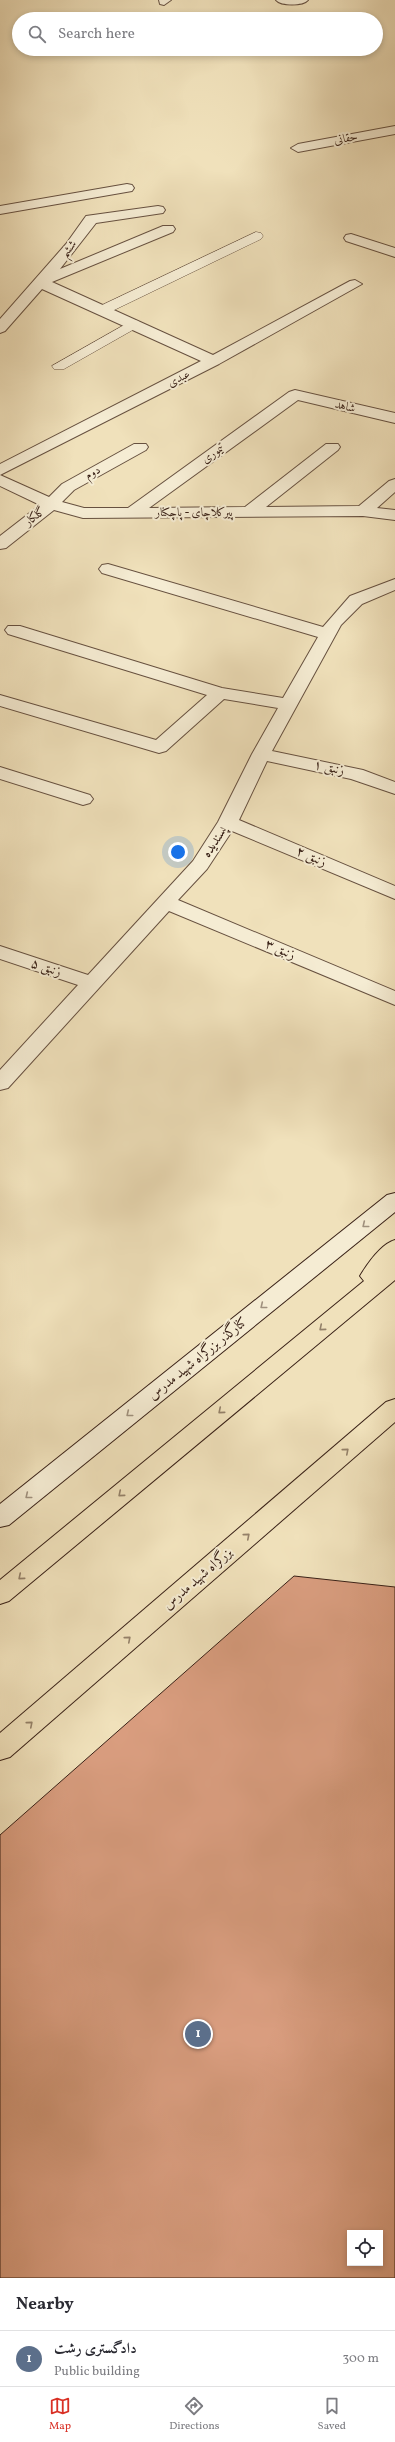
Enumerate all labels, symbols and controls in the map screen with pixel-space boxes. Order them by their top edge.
search box [12,12,383,56]
icon: search [26,23,48,45]
text: Search here [58,24,135,45]
street label: حقانی [333,129,359,149]
street label: ششم [57,237,83,263]
street label: عبدی [165,366,193,391]
street label: شاهد [333,397,357,417]
street label: تیموری [198,440,228,468]
street label: دوم [82,462,105,486]
street label: گلکار [20,503,49,531]
street label: پیرکلاچای - پاچکنار [154,505,233,521]
street label: زنبق ۱ [312,755,346,781]
street label: پسندیده [198,822,233,862]
your location [168,842,188,862]
street label: زنبق ۲ [293,842,329,872]
street label: زنبق ۳ [262,935,298,965]
street label: زنبق ۵ [28,954,64,982]
one-way arrow [362,1220,369,1227]
one-way arrow [261,1302,268,1309]
street label: کنارگذر بزرگراه شهید مدرس [143,1311,252,1405]
one-way arrow [319,1324,326,1331]
one-way arrow [219,1407,226,1414]
one-way arrow [127,1410,134,1417]
one-way arrow [341,1448,349,1455]
one-way arrow [119,1489,126,1496]
one-way arrow [26,1491,33,1498]
one-way arrow [243,1533,250,1540]
street label: بزرگراه شهید مدرس [158,1542,237,1615]
one-way arrow [18,1572,26,1579]
one-way arrow [123,1636,131,1643]
one-way arrow [25,1721,32,1728]
pin: 1 [185,2019,211,2049]
map controls [347,2230,383,2266]
button: locate [347,2230,383,2266]
text: Nearby [16,2293,74,2316]
text: دادگستری رشت [54,2339,137,2360]
text: 1 [26,2350,32,2368]
text: 300 m [343,2350,379,2368]
text: Public building [54,2363,140,2381]
tab: Map [49,2395,71,2434]
tab: Directions [169,2395,220,2434]
tab: Saved [318,2395,346,2434]

